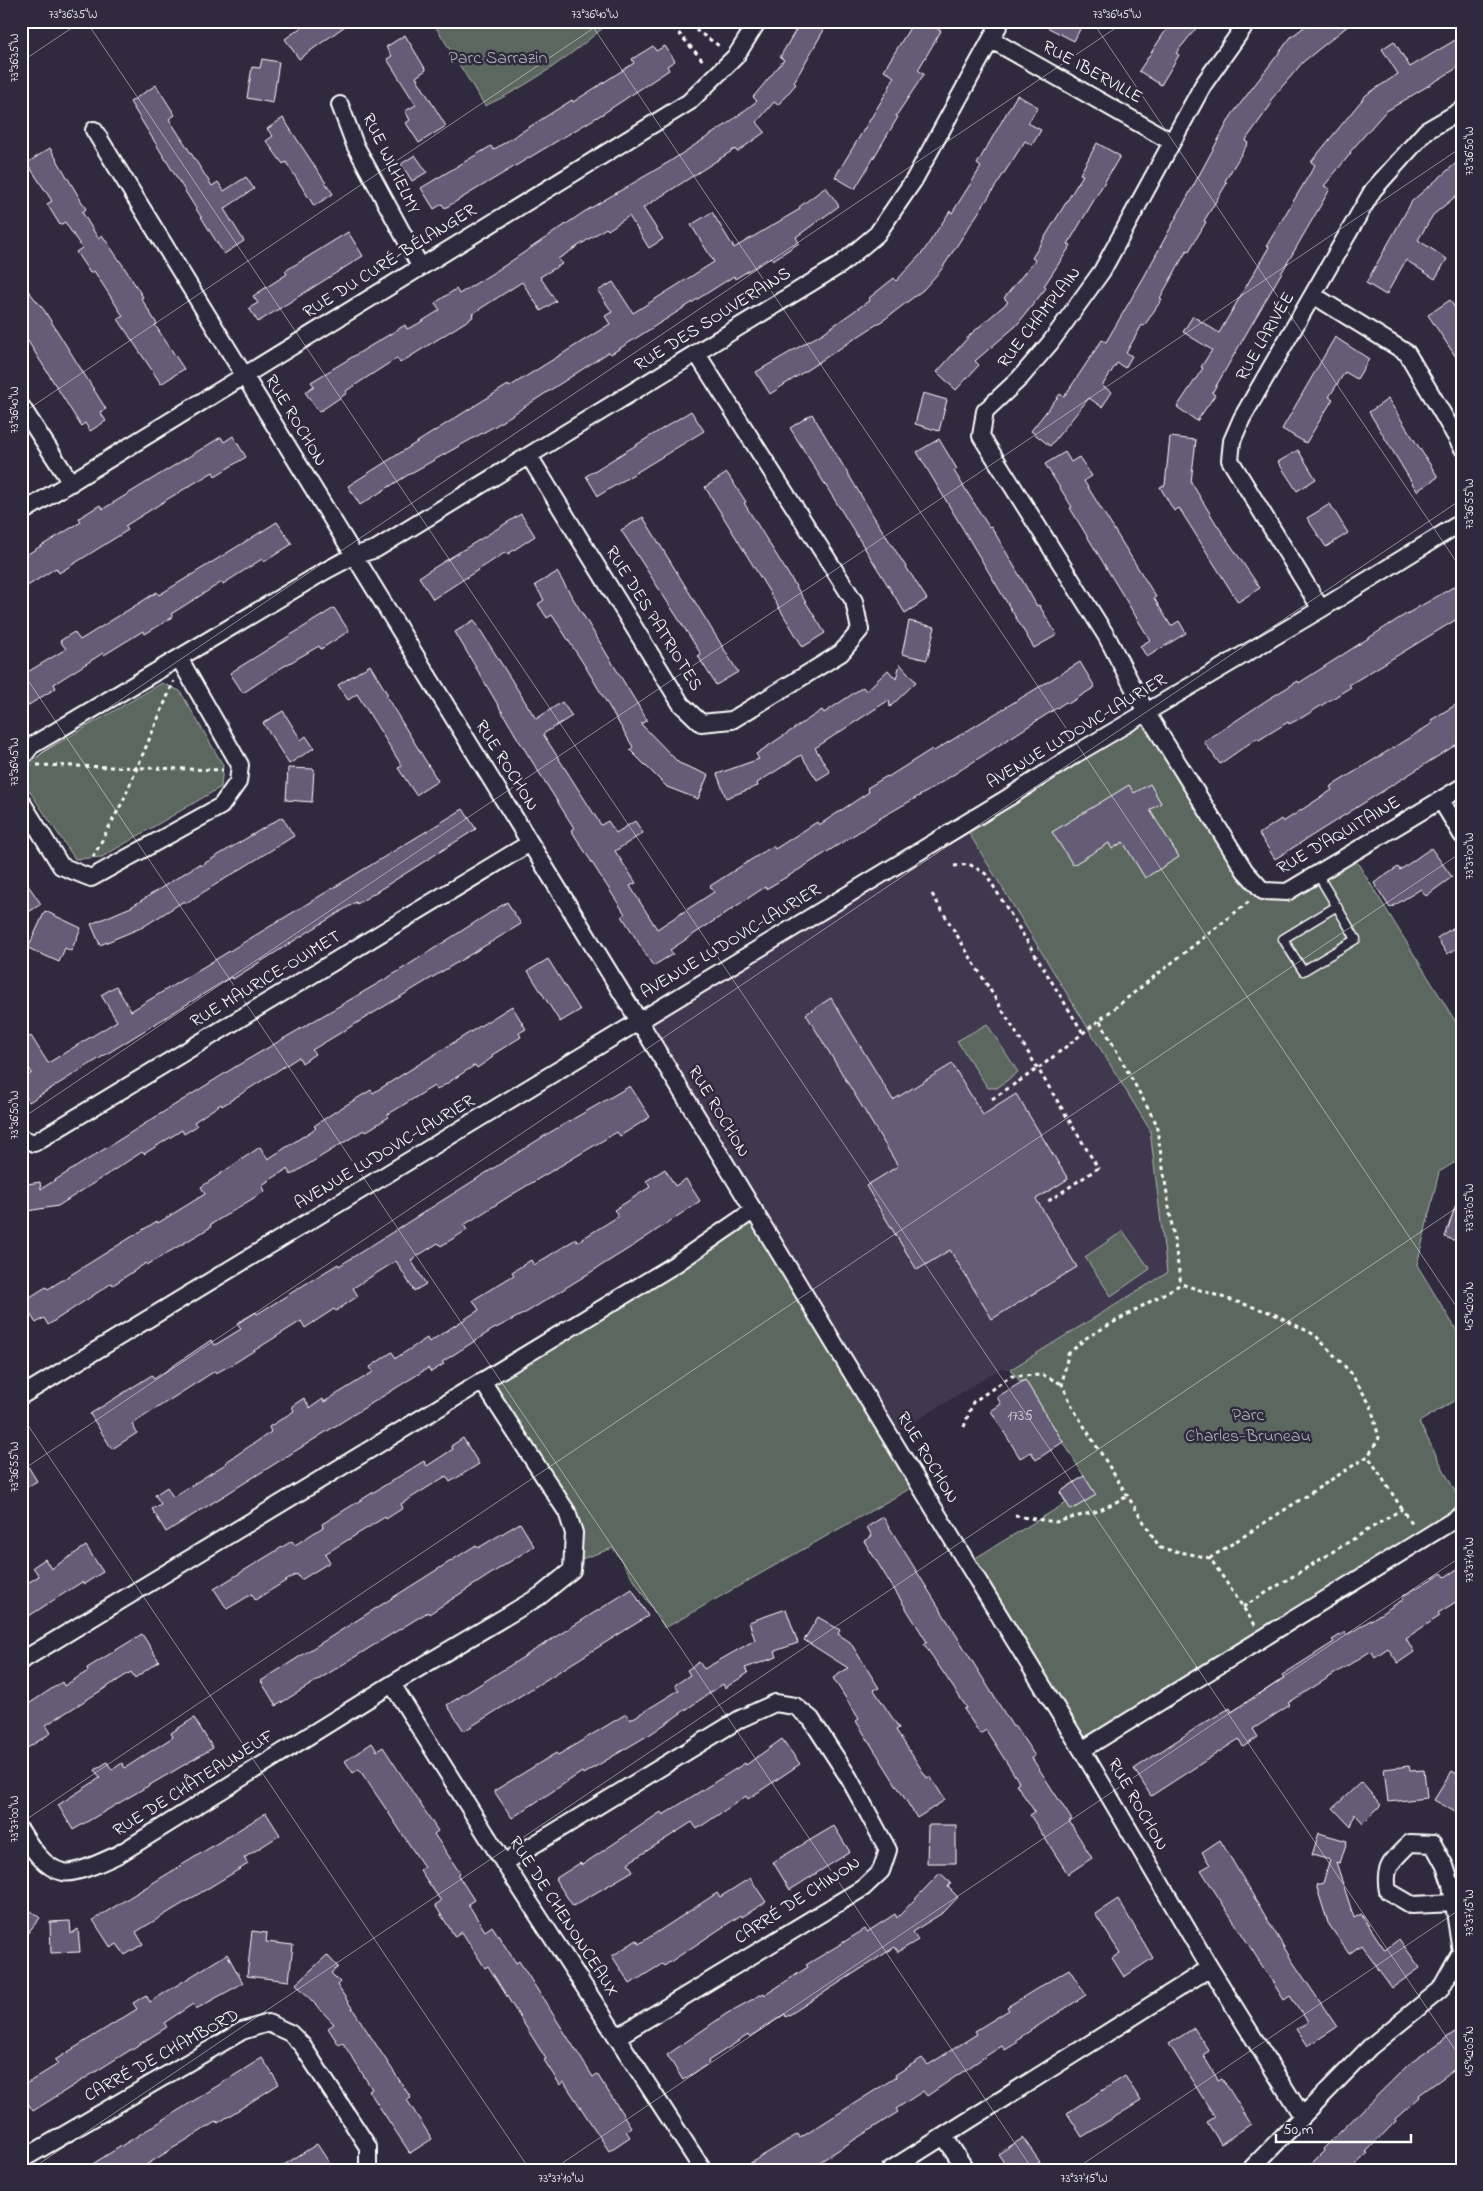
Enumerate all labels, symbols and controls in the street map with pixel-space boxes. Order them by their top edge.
text: 73°36'35"W [49,6,97,24]
text: 73°36'40"W [572,6,618,24]
text: 73°36'45"W [1093,6,1141,24]
text: 73°36'35"W [6,34,24,82]
street label: RUE IBERVILLE [1037,35,1147,111]
park label: Parc Sarrazin [449,46,548,72]
street label: RUE WILHELMY [354,109,426,219]
text: 73°36'50"W [1461,127,1479,175]
street label: RUE DU CURÉ-BÉLANGER [298,198,482,326]
street label: RUE DES SOUVERAINS [630,261,796,379]
street label: RUE CHAMPLAIN [992,262,1088,374]
street label: RUE LARIVÉE [1230,288,1302,386]
street label: RUE ROCHON [257,370,333,472]
text: 73°36'40"W [6,387,24,433]
text: 73°36'55"W [1461,479,1479,529]
street label: RUE DES PATRIOTES [598,542,708,696]
street label: AVENUE LUDOVIC-LAURIER [982,668,1172,796]
street label: RUE ROCHON [468,715,544,817]
text: 73°36'45"W [6,738,24,786]
street label: RUE D'AQUITAINE [1272,790,1406,882]
text: 73°37'00"W [1461,833,1479,879]
street label: AVENUE LUDOVIC-LAURIER [636,878,826,1006]
street label: RUE MAURICE-OUIMET [186,925,346,1035]
street label: RUE ROCHON [680,1061,756,1163]
street label: AVENUE LUDOVIC-LAURIER [290,1089,480,1217]
text: 73°36'50"W [6,1091,24,1139]
text: 73°37'05"W [1461,1184,1479,1232]
text: 45°42'00"N [1461,1282,1479,1330]
park label: Parc Charles-Bruneau [1185,1403,1311,1450]
house number: 1735 [1007,1405,1033,1427]
street label: RUE ROCHON [889,1407,965,1509]
text: 73°36'55"W [6,1442,24,1492]
text: 73°37'10"W [1461,1537,1479,1583]
street label: RUE DE CHÂTEAUNEUF [108,1724,280,1844]
street label: RUE ROCHON [1100,1754,1174,1856]
text: 73°37'00"W [6,1796,24,1842]
street label: RUE DE CHENONCEAUX [501,1832,625,2002]
street label: CARRÉ DE CHINON [730,1850,866,1952]
text: 73°37'15"W [1461,1889,1479,1937]
street label: CARRÉ DE CHAMBORD [80,2003,244,2109]
text: 45°42'05"N [1461,2026,1479,2076]
scale bar [1276,2111,1410,2143]
text: 50 m [1283,2119,1314,2141]
text: 73°37'10"W [538,2170,584,2188]
text: 73°37'15"W [1060,2170,1108,2188]

